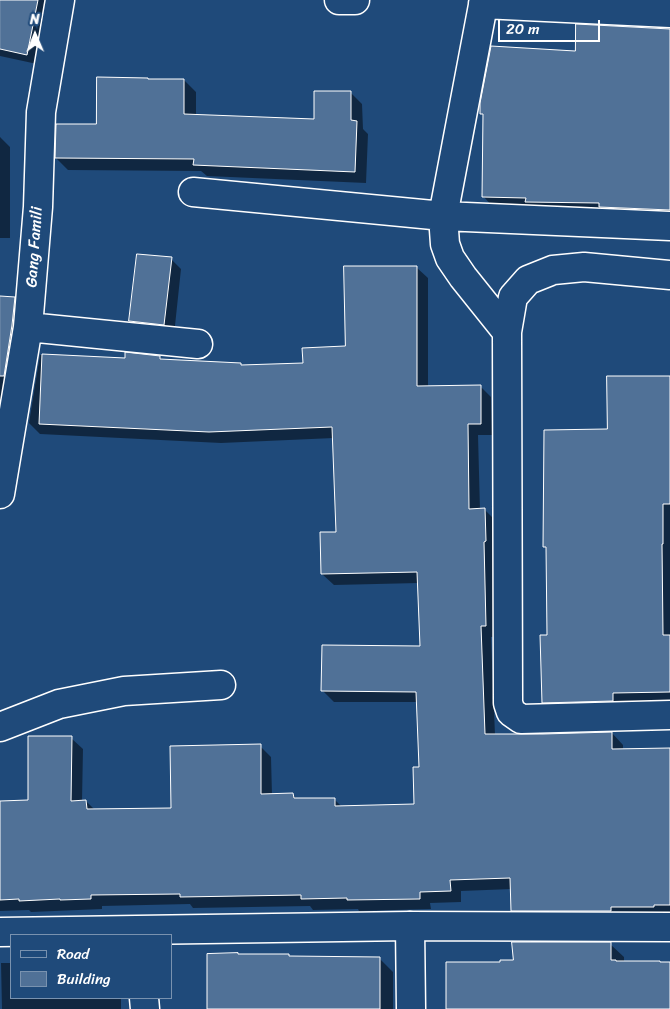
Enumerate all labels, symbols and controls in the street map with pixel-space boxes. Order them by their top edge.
text: N [30,7,40,32]
north arrow [10,10,60,60]
scale bar [500,10,602,42]
text: 20 m [506,16,540,42]
street label: Gang Famili [23,206,47,288]
legend [10,934,172,999]
text: Road [57,941,89,967]
text: Building [57,966,111,992]

